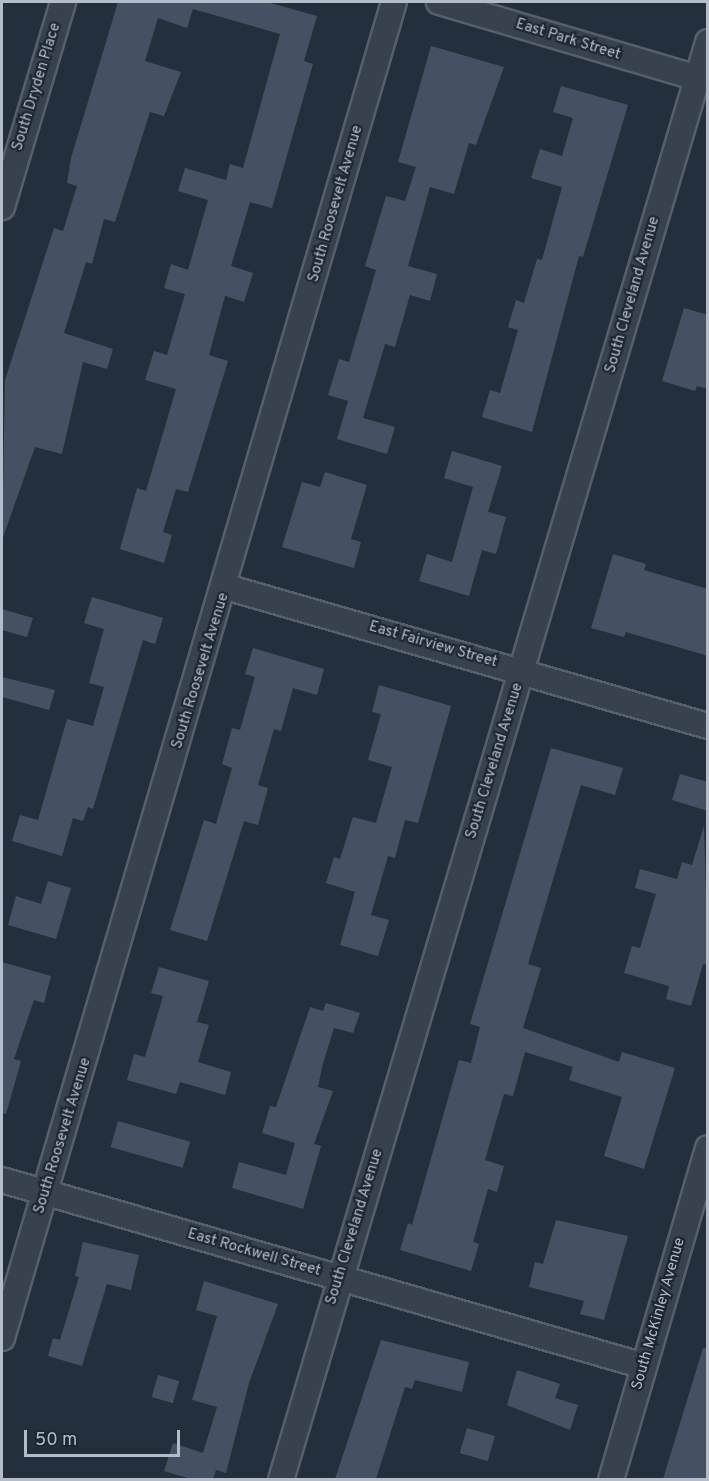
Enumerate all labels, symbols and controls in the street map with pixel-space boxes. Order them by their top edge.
street label: East Park Street [513,16,623,64]
street label: South Dryden Place [9,21,65,153]
street label: South Roosevelt Avenue [305,123,367,285]
street label: South Cleveland Avenue [602,214,664,376]
street label: South Roosevelt Avenue [169,590,233,752]
street label: East Fairview Street [367,618,499,672]
street label: South Cleveland Avenue [463,681,527,841]
street label: South Roosevelt Avenue [31,1055,95,1217]
street label: South Cleveland Avenue [323,1147,387,1307]
street label: East Rockwell Street [185,1225,323,1281]
street label: South McKinley Avenue [629,1236,689,1392]
scale bar [27,1418,183,1456]
text: 50 m [35,1429,77,1452]

